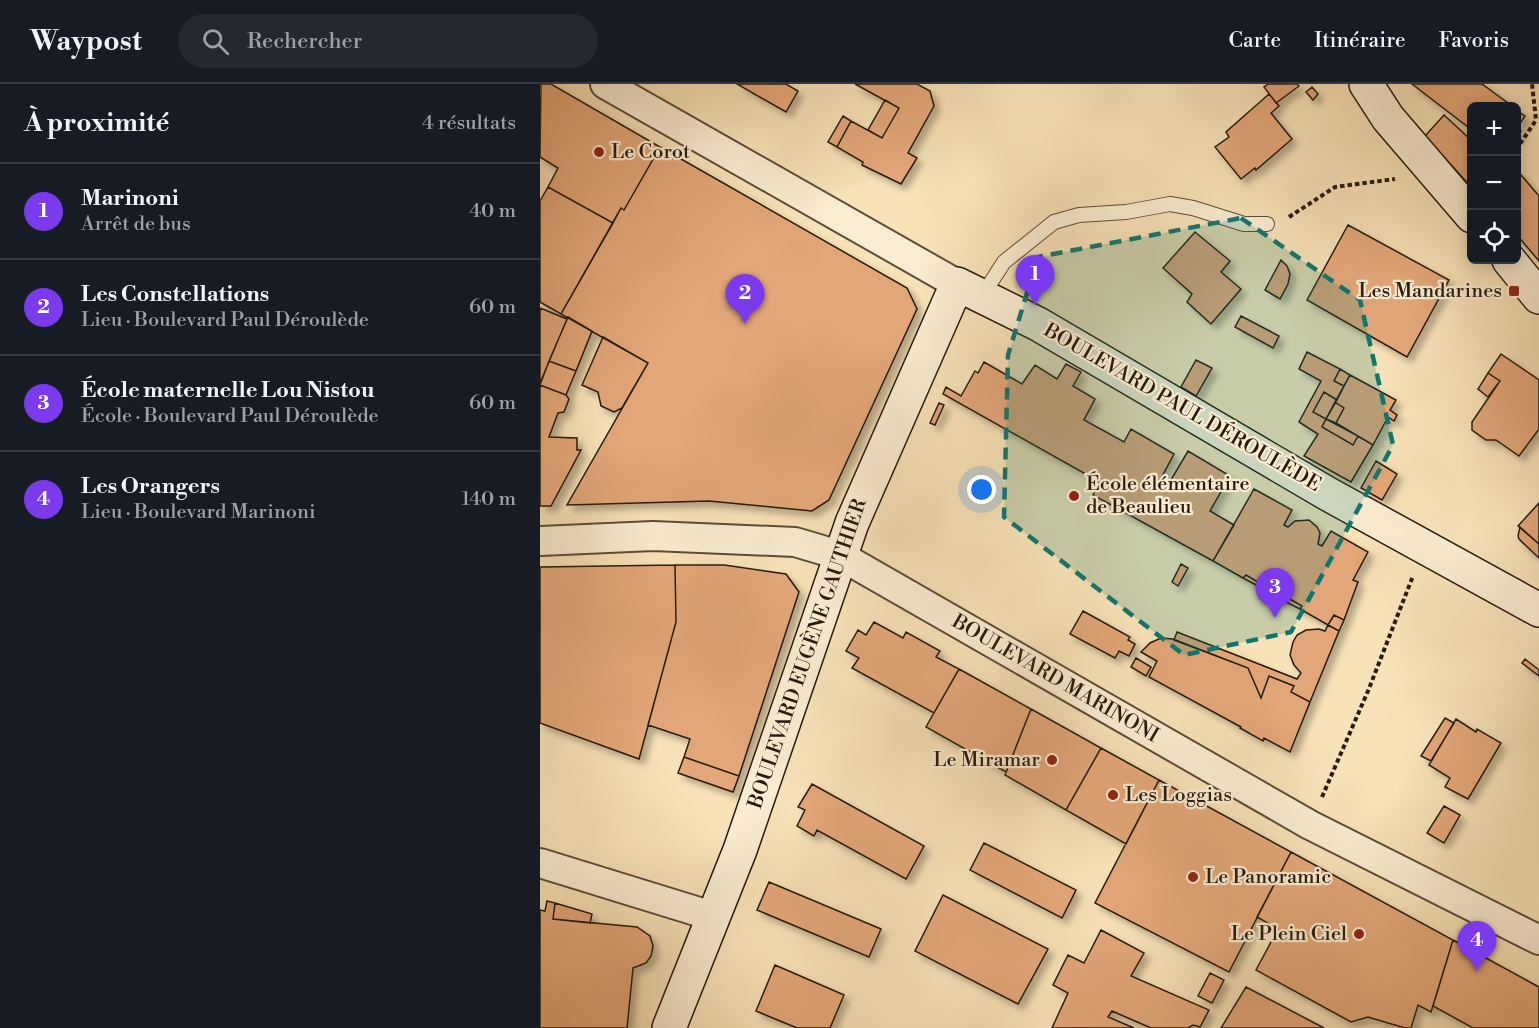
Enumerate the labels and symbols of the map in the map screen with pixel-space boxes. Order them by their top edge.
place label: Le Corot [611,140,690,165]
marker: Le Corot [592,145,606,159]
pin: 1 [1016,256,1054,305]
pin: 2 [726,274,764,324]
place label: Les Mandarines [1358,279,1502,304]
marker: Les Mandarines [1507,284,1521,298]
street label: BOULEVARD PAUL DÉROULÈDE [1038,317,1326,498]
place label: École élémentaire de Beaulieu [1086,471,1250,520]
your location [967,475,996,504]
marker: École élémentaire de Beaulieu [1067,489,1081,503]
street label: BOULEVARD EUGÈNE GAUTHIER [742,495,873,813]
pin: 3 [1256,568,1294,618]
street label: BOULEVARD MARINONI [946,609,1163,749]
place label: Le Miramar [933,748,1040,773]
marker: Le Miramar [1045,753,1059,767]
place label: Les Loggias [1125,783,1232,808]
marker: Les Loggias [1106,788,1120,802]
place label: Le Panoramic [1205,865,1331,890]
marker: Le Panoramic [1186,870,1200,884]
place label: Le Plein Ciel [1231,922,1347,947]
pin: 4 [1458,922,1496,971]
marker: Le Plein Ciel [1352,927,1366,941]

